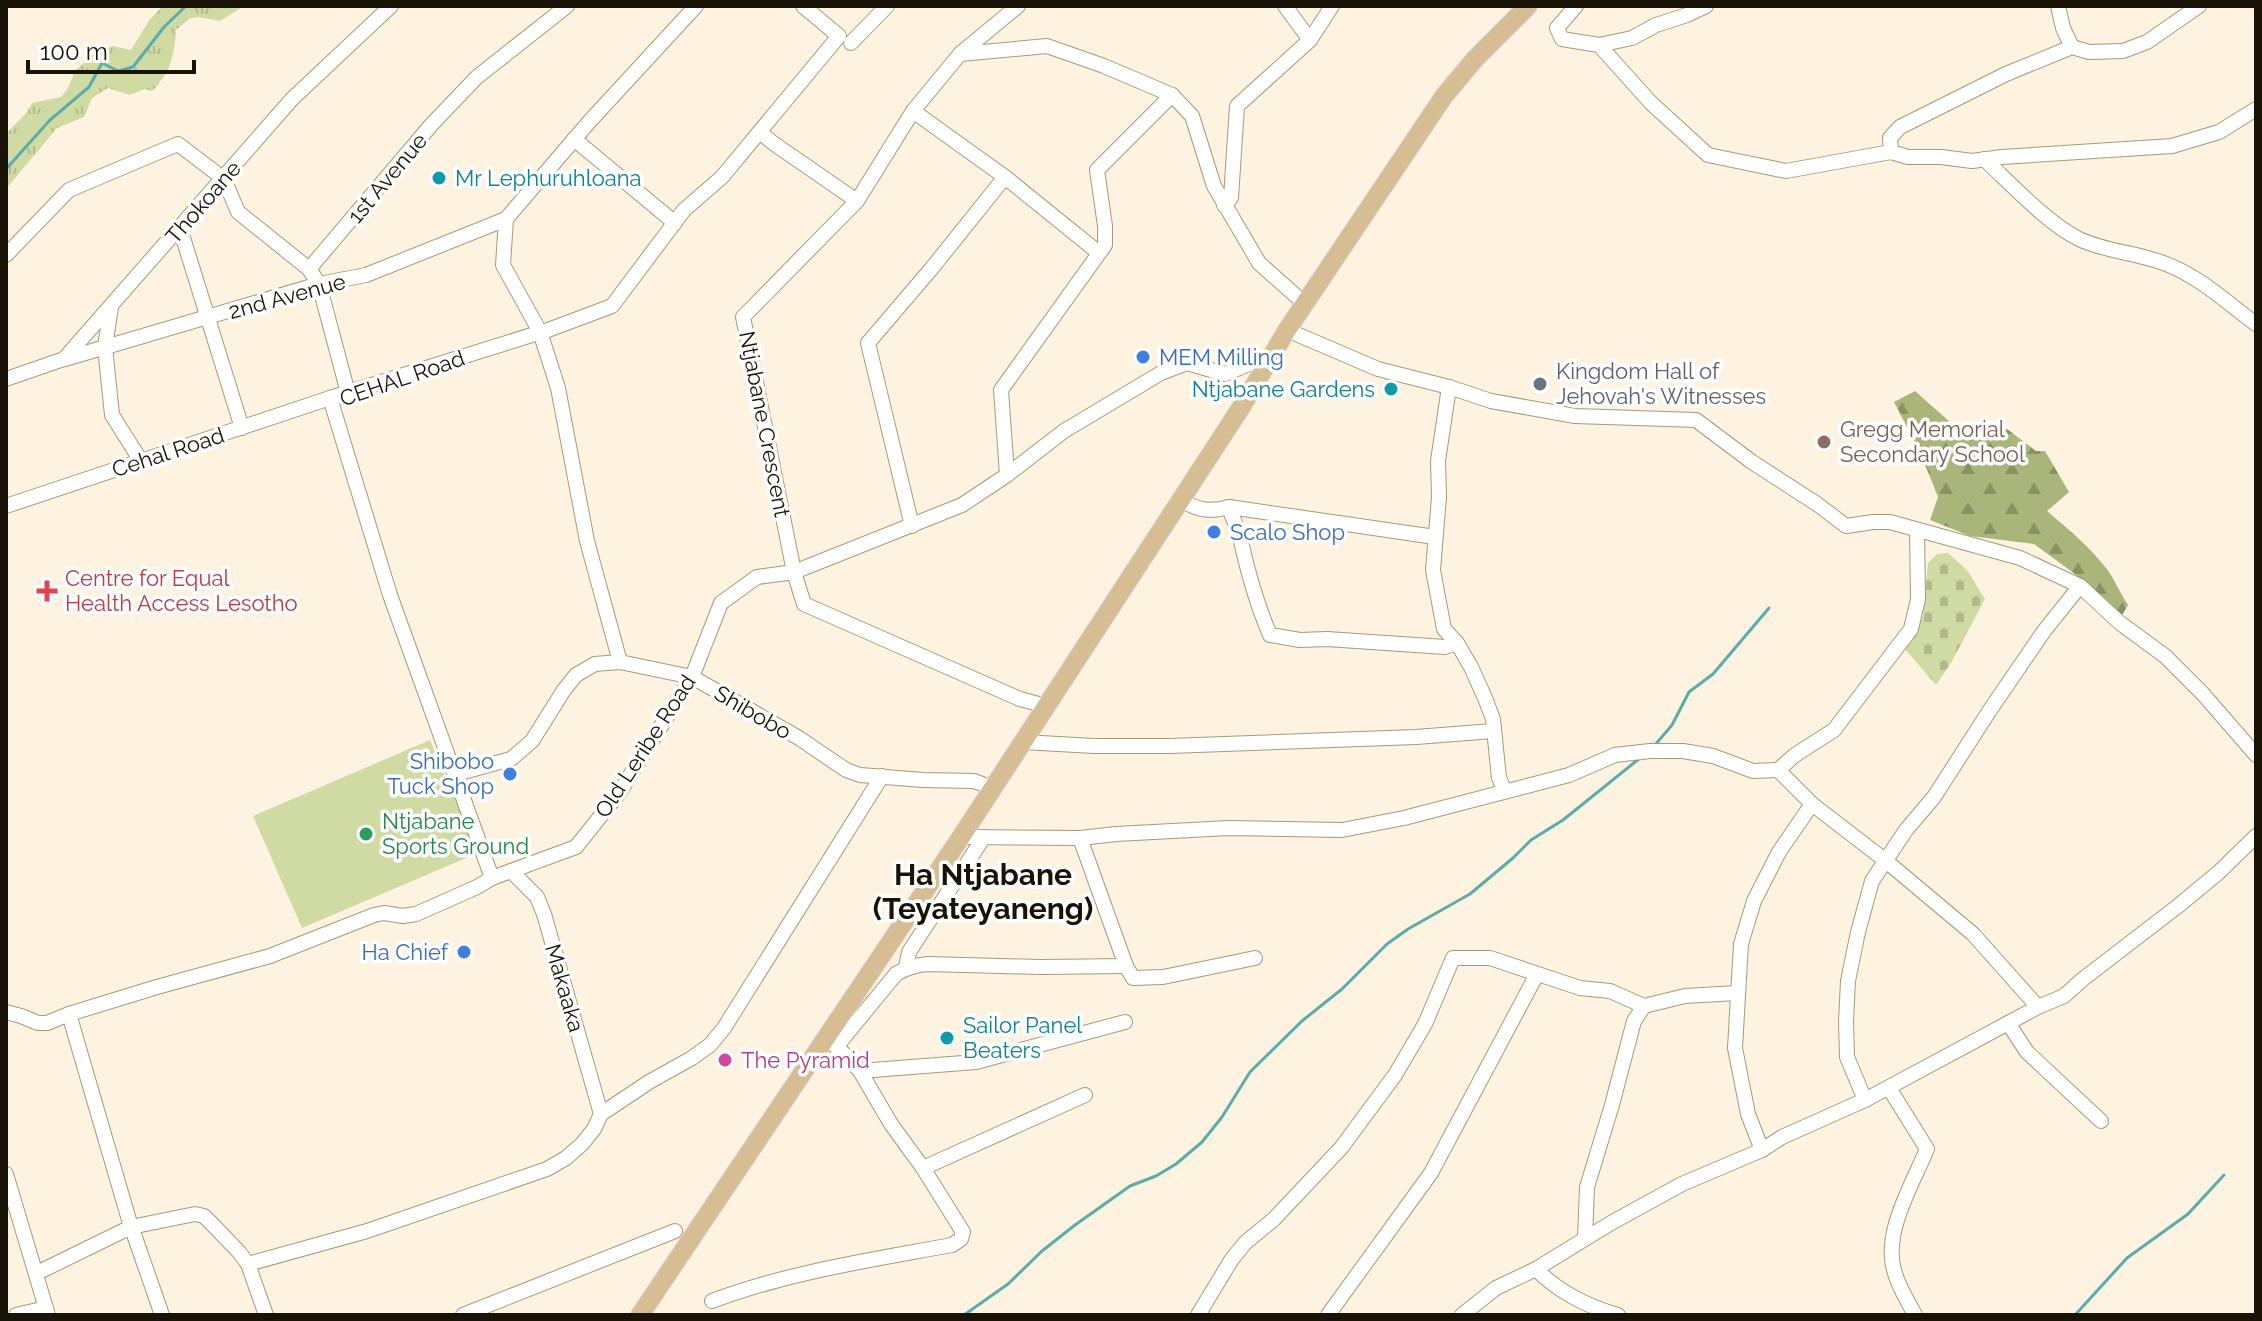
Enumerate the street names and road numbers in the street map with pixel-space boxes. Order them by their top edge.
street label: 1st Avenue [342,128,432,228]
street label: Thokoane [160,155,246,249]
street label: 2nd Avenue [226,268,348,324]
street label: Ntjabane Crescent [734,329,796,520]
street label: CEHAL Road [336,345,468,411]
street label: Cehal Road [109,422,227,482]
street label: Old Leribe Road [589,670,701,822]
street label: Shibobo [710,680,796,744]
street label: Makaaka [540,941,590,1035]

